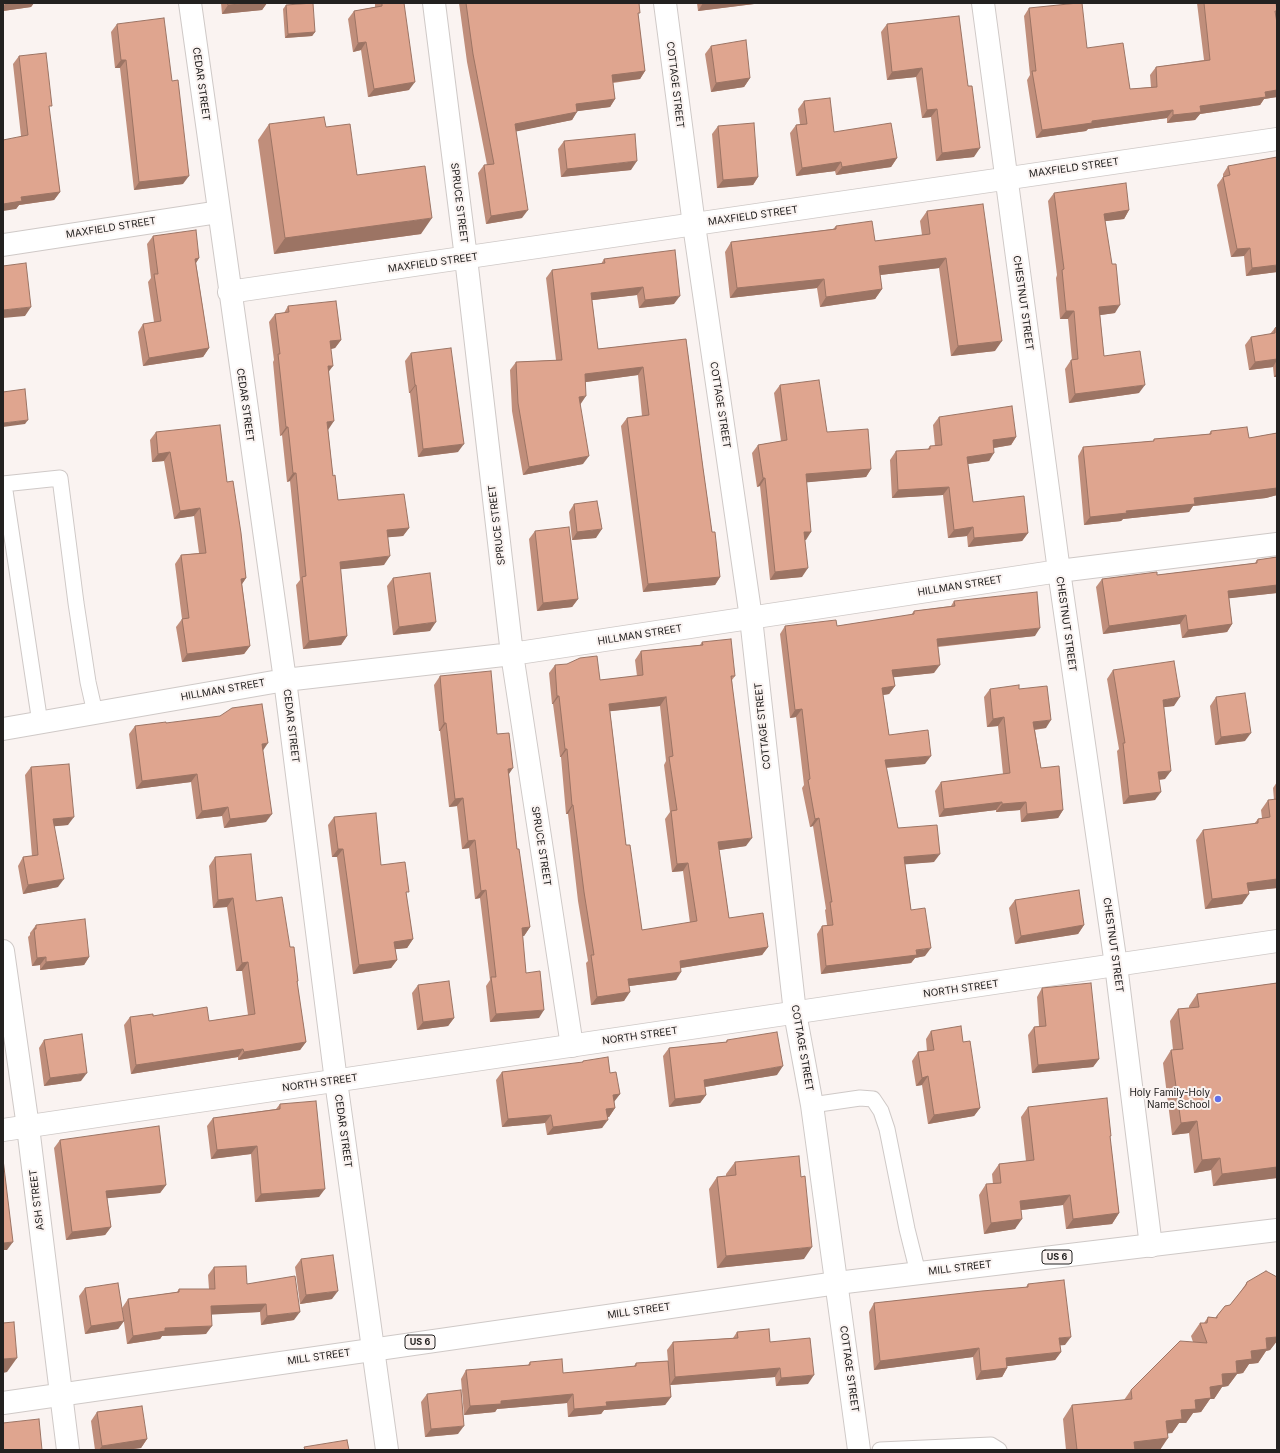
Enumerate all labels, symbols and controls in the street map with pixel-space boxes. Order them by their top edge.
street label: COTTAGE STREET [664,41,686,129]
street label: CEDAR STREET [190,46,212,122]
street label: MAXFIELD STREET [1028,156,1120,180]
street label: SPRUCE STREET [448,162,470,244]
street label: MAXFIELD STREET [707,204,799,228]
street label: MAXFIELD STREET [65,215,157,241]
street label: MAXFIELD STREET [387,251,479,275]
street label: CHESTNUT STREET [1010,255,1036,351]
street label: COTTAGE STREET [707,361,733,449]
street label: CEDAR STREET [234,367,256,443]
street label: SPRUCE STREET [486,484,508,566]
street label: HILLMAN STREET [917,573,1003,599]
street label: CHESTNUT STREET [1053,576,1079,672]
street label: HILLMAN STREET [597,622,683,648]
street label: HILLMAN STREET [180,677,266,703]
street label: COTTAGE STREET [752,682,774,770]
street label: CEDAR STREET [281,688,301,764]
street label: SPRUCE STREET [529,805,553,887]
street label: CHESTNUT STREET [1100,897,1126,993]
street label: NORTH STREET [922,978,1000,1000]
street label: COTTAGE STREET [789,1004,815,1092]
street label: NORTH STREET [601,1025,679,1047]
street label: NORTH STREET [281,1072,359,1094]
place label: Holy Family-Holy Name School [1129,1087,1210,1110]
street label: CEDAR STREET [332,1093,354,1169]
marker: Holy Family-Holy Name School [1213,1094,1223,1104]
street label: ASH STREET [27,1169,47,1231]
road number: US 6 [1042,1250,1072,1264]
street label: MILL STREET [928,1258,992,1278]
street label: MILL STREET [607,1301,671,1321]
street label: COTTAGE STREET [837,1325,861,1413]
road number: US 6 [405,1335,435,1349]
street label: MILL STREET [287,1347,351,1367]

